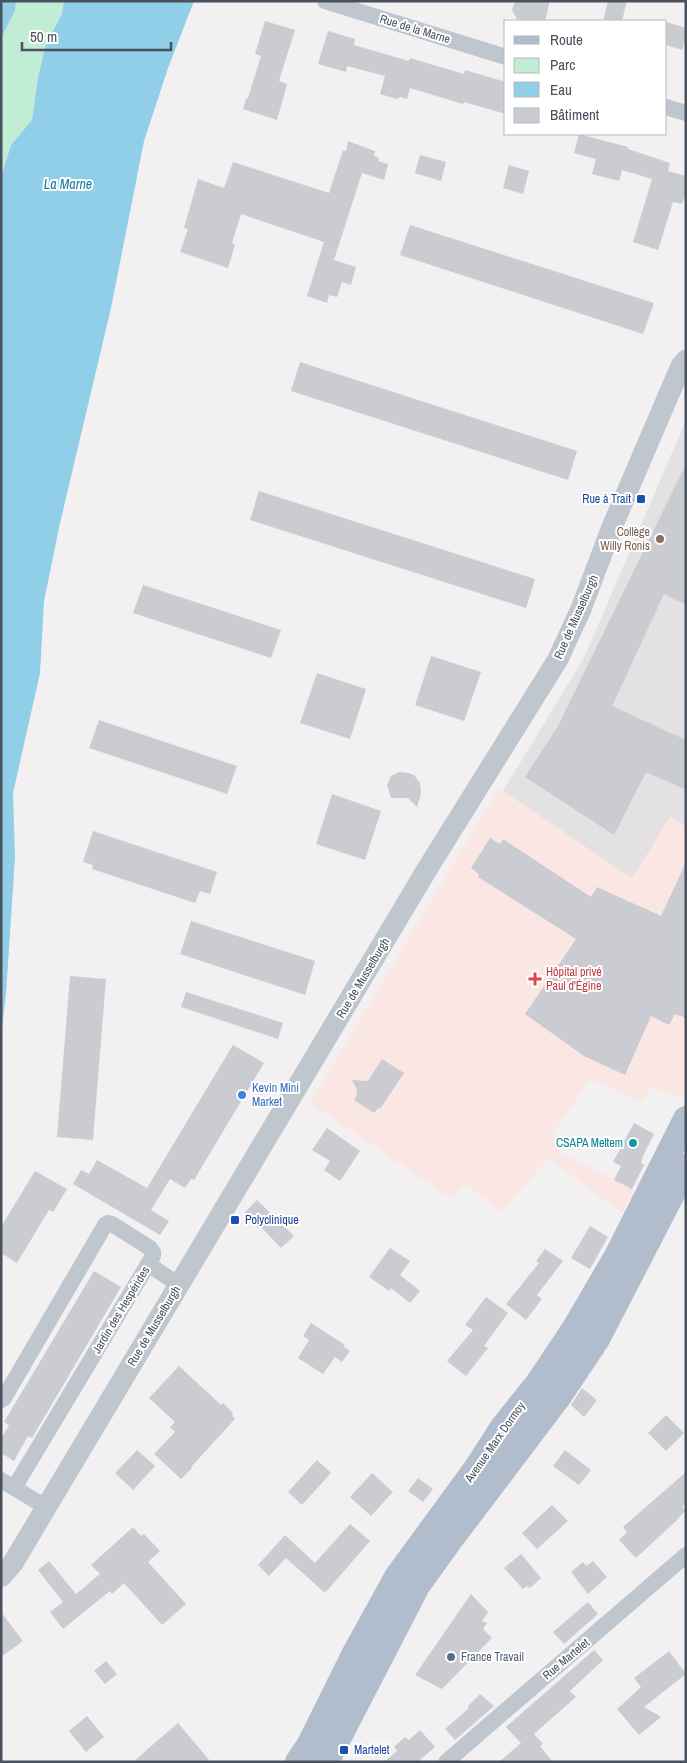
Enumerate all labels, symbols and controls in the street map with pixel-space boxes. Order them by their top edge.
street label: Rue de la Marne [378,11,452,47]
scale bar [22,20,171,52]
legend [504,20,667,135]
text: 50 m [30,26,57,47]
text: Route [550,29,583,50]
text: Parc [550,54,575,75]
text: Eau [550,79,572,100]
text: Bâtiment [550,104,600,125]
water label: La Marne [44,175,92,193]
place label: Rue à Trait [582,491,631,507]
marker: Rue à Trait [635,493,647,505]
place label: Collège Willy Ronis [600,524,650,554]
marker: Collège Willy Ronis [654,533,666,545]
street label: Rue de Musselburgh [550,572,602,662]
street label: Rue de Musselburgh [333,935,393,1021]
place label: Hôpital privé Paul d'Égine [546,964,602,994]
marker: Hôpital privé Paul d'Égine [528,972,542,986]
place label: Kevin Mini Market [252,1080,299,1110]
marker: Kevin Mini Market [236,1089,248,1101]
place label: CSAPA Meltem [556,1135,623,1151]
marker: CSAPA Meltem [627,1137,639,1149]
place label: Polyclinique [245,1212,299,1228]
marker: Polyclinique [229,1214,241,1226]
street label: Jardin des Hespérides [89,1263,153,1357]
street label: Rue de Musselburgh [124,1283,184,1369]
street label: Avenue Marx Dormoy [461,1398,529,1486]
street label: Rue Martelet [539,1635,593,1683]
place label: France Travail [461,1649,524,1665]
marker: France Travail [445,1651,457,1663]
place label: Martelet [354,1742,390,1758]
marker: Martelet [338,1744,350,1756]

